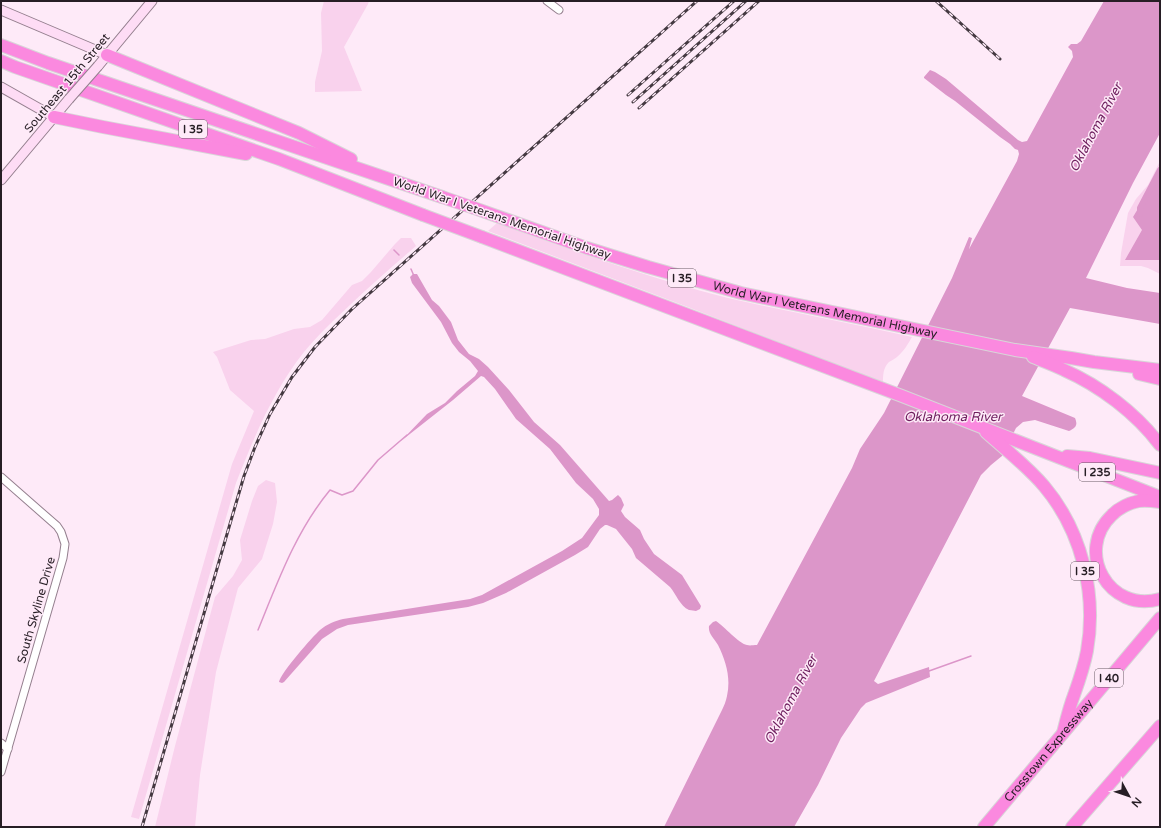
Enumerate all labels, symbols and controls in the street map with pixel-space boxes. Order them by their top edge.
street label: Southeast 15th Street [21,30,113,135]
water label: Oklahoma River [1066,79,1127,175]
road number: I 35 [179,120,207,138]
street label: World War I Veterans Memorial Highway [391,174,613,262]
road number: I 35 [668,269,696,287]
street label: World War I Veterans Memorial Highway [711,278,939,341]
water label: Oklahoma River [904,409,1004,425]
road number: I 235 [1079,463,1115,481]
street label: South Skyline Drive [14,555,58,665]
road number: I 35 [1071,562,1099,580]
water label: Oklahoma River [761,651,822,747]
road number: I 40 [1095,669,1123,687]
street label: Crosstown Expressway [1001,696,1096,805]
north arrow [1109,776,1149,816]
text: N [1128,795,1144,810]

